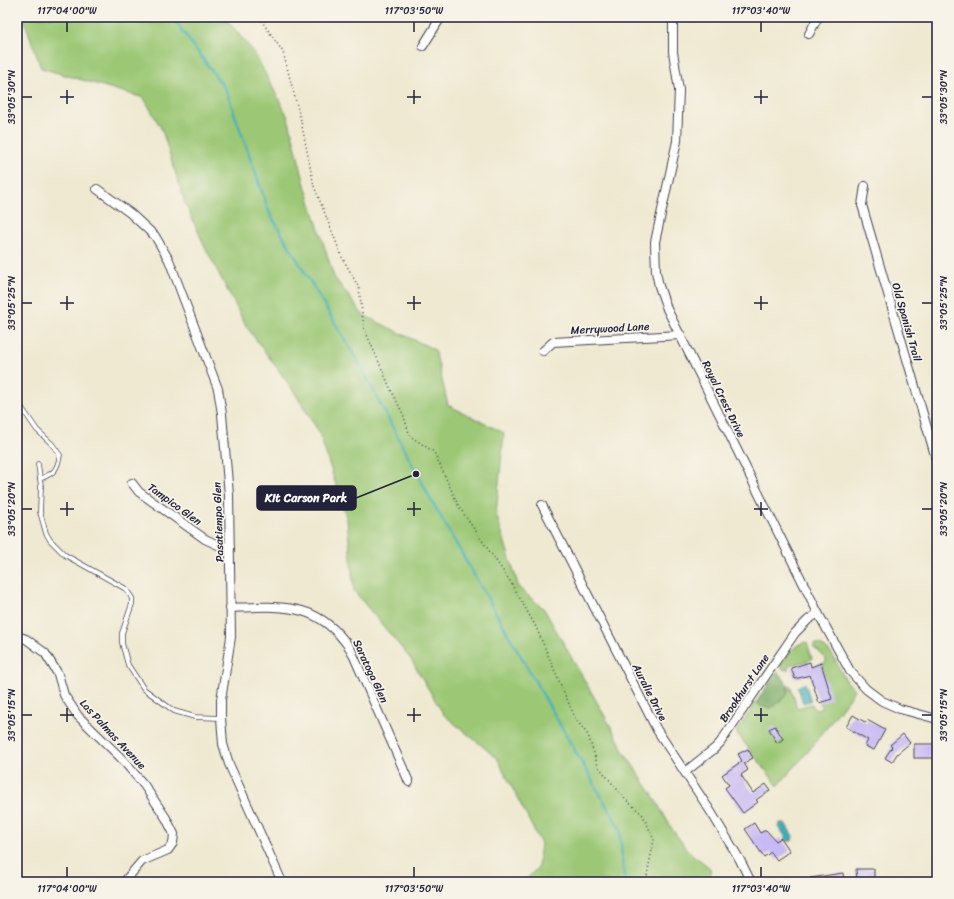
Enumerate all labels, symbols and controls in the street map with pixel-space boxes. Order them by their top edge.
text: 117°04'00"W [37,2,97,20]
text: 117°03'50"W [385,2,443,20]
text: 117°03'40"W [732,2,791,20]
text: 33°05'30"N [3,70,21,124]
text: 33°05'30"N [935,70,953,124]
text: 33°05'25"N [3,276,21,330]
text: 33°05'25"N [935,276,953,330]
street label: Old Spanish Trail [886,281,927,365]
street label: Merrywood Lane [570,317,650,340]
street label: Royal Crest Drive [697,357,751,441]
street label: Tampico Glen [144,478,206,531]
text: 33°05'20"N [3,482,21,536]
street label: Pasatiempo Glen [208,482,229,562]
text: 33°05'20"N [935,482,953,536]
callout: Kit Carson Park [257,486,356,510]
text: Kit Carson Park [264,487,348,509]
street label: Saratoga Glen [348,636,394,706]
street label: Brookhurst Lane [714,650,775,726]
street label: Auralie Drive [626,659,672,725]
text: 33°05'15"N [3,688,21,741]
text: 33°05'15"N [935,688,953,741]
street label: Las Palmas Avenue [75,695,151,774]
text: 117°04'00"W [37,880,97,898]
text: 117°03'50"W [385,880,443,898]
text: 117°03'40"W [732,880,791,898]

